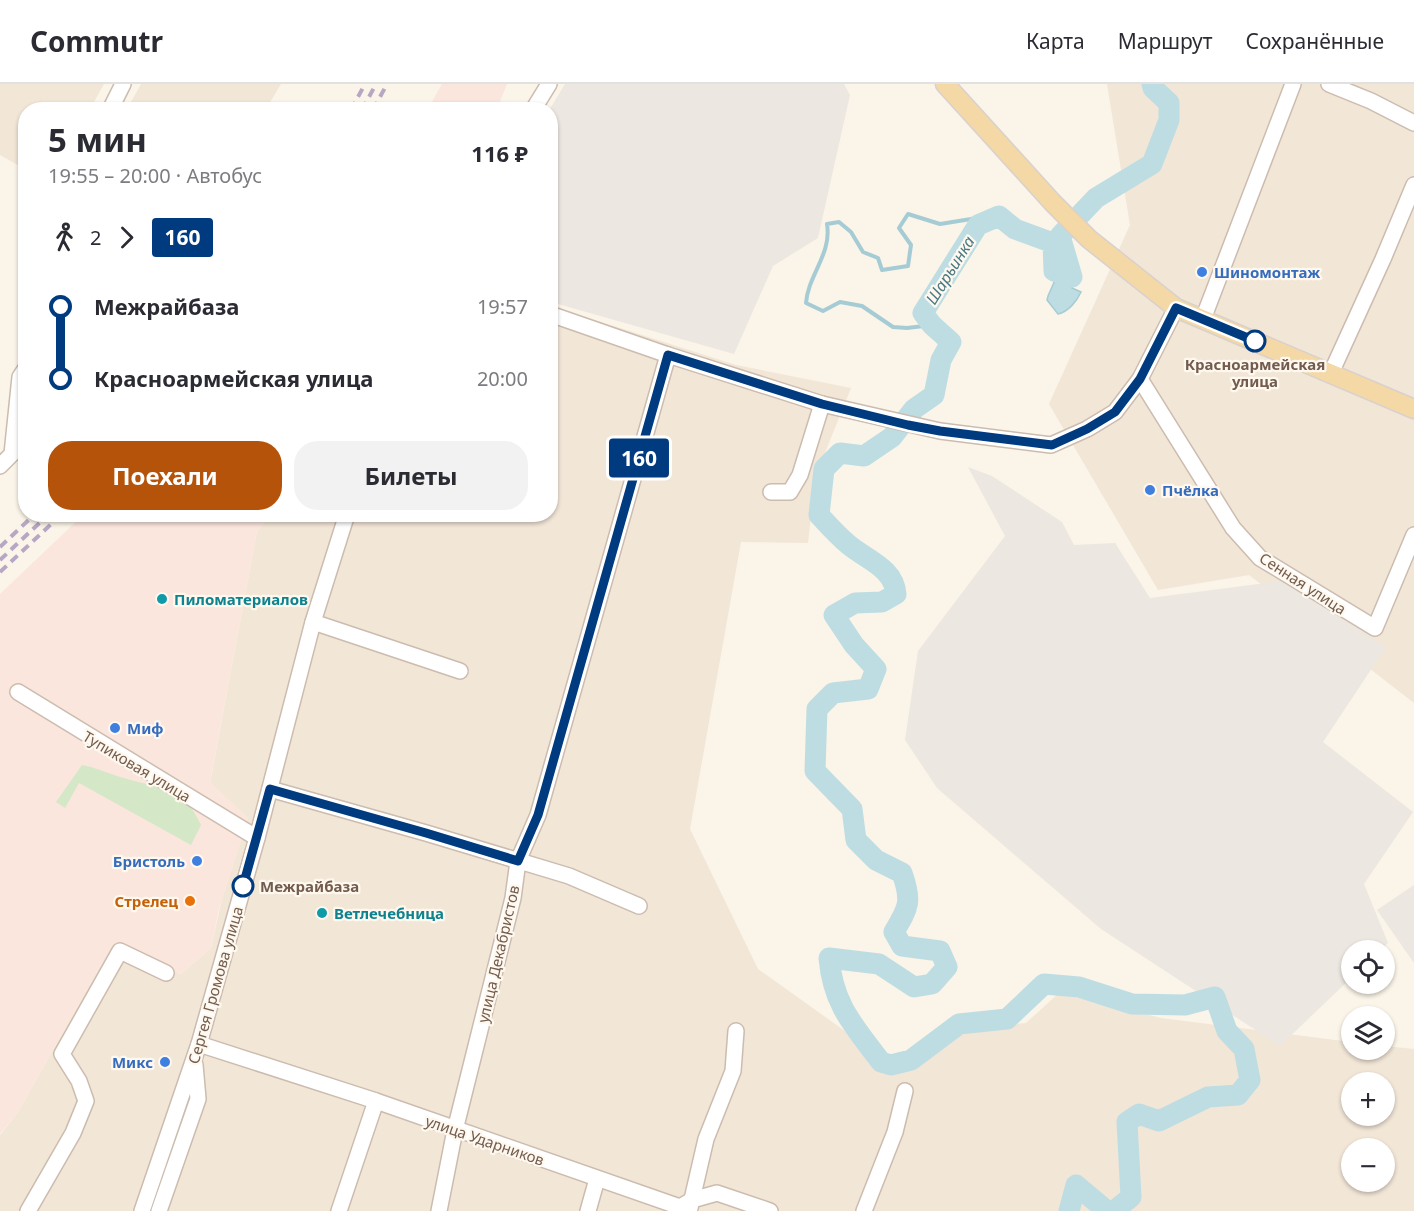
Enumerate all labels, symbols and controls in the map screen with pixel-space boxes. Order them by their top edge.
text: Commutr [30,22,163,60]
text: Карта [1026,27,1085,55]
text: Маршрут [1118,27,1213,55]
text: Сохранённые [1246,27,1384,55]
text: 5 мин [48,117,147,162]
text: 116 ₽ [471,138,528,168]
text: 19:55 – 20:00 · Автобус [48,162,262,189]
icon: walk [48,221,81,254]
icon: forward [110,221,143,254]
text: 160 [164,223,201,251]
text: 2 [90,224,101,251]
water label: Шарьинка [920,232,980,308]
place label: Шиномонтаж [1214,262,1320,282]
marker: Шиномонтаж [1195,265,1209,279]
text: Межрайбаза [94,291,239,321]
text: 19:57 [477,293,528,320]
marker: Красноармейская улица [1244,330,1266,352]
place label: Красноармейская улица [1185,354,1325,391]
text: Красноармейская улица [94,363,373,393]
text: 20:00 [477,365,528,392]
line badge: 160 [604,438,674,478]
button: Поехали [48,441,282,510]
button: Билеты [294,441,528,510]
text: 160 [621,444,657,472]
place label: Пчёлка [1162,480,1219,500]
marker: Пчёлка [1143,483,1157,497]
street label: Сенная улица [1256,547,1350,619]
place label: Пиломатериалов [174,589,308,609]
marker: Пиломатериалов [155,592,169,606]
place label: Миф [127,718,163,738]
marker: Миф [108,721,122,735]
street label: Тупиковая улица [79,726,195,806]
place label: Бристоль [113,851,185,871]
marker: Бристоль [190,854,204,868]
marker: Межрайбаза [232,875,254,897]
place label: Межрайбаза [260,876,359,896]
street label: улица Декабристов [472,883,524,1025]
place label: Стрелец [115,891,178,911]
marker: Стрелец [183,894,197,908]
place label: Ветлечебница [334,903,444,923]
street label: Сергея Громова улица [183,904,247,1066]
marker: Ветлечебница [315,906,329,920]
map controls [1341,940,1395,1192]
button: locate [1341,940,1395,994]
button: layers [1341,1006,1395,1060]
place label: Микс [112,1052,153,1072]
marker: Микс [158,1055,172,1069]
button: + [1341,1072,1395,1126]
street label: улица Ударников [423,1110,547,1170]
button: − [1341,1138,1395,1192]

